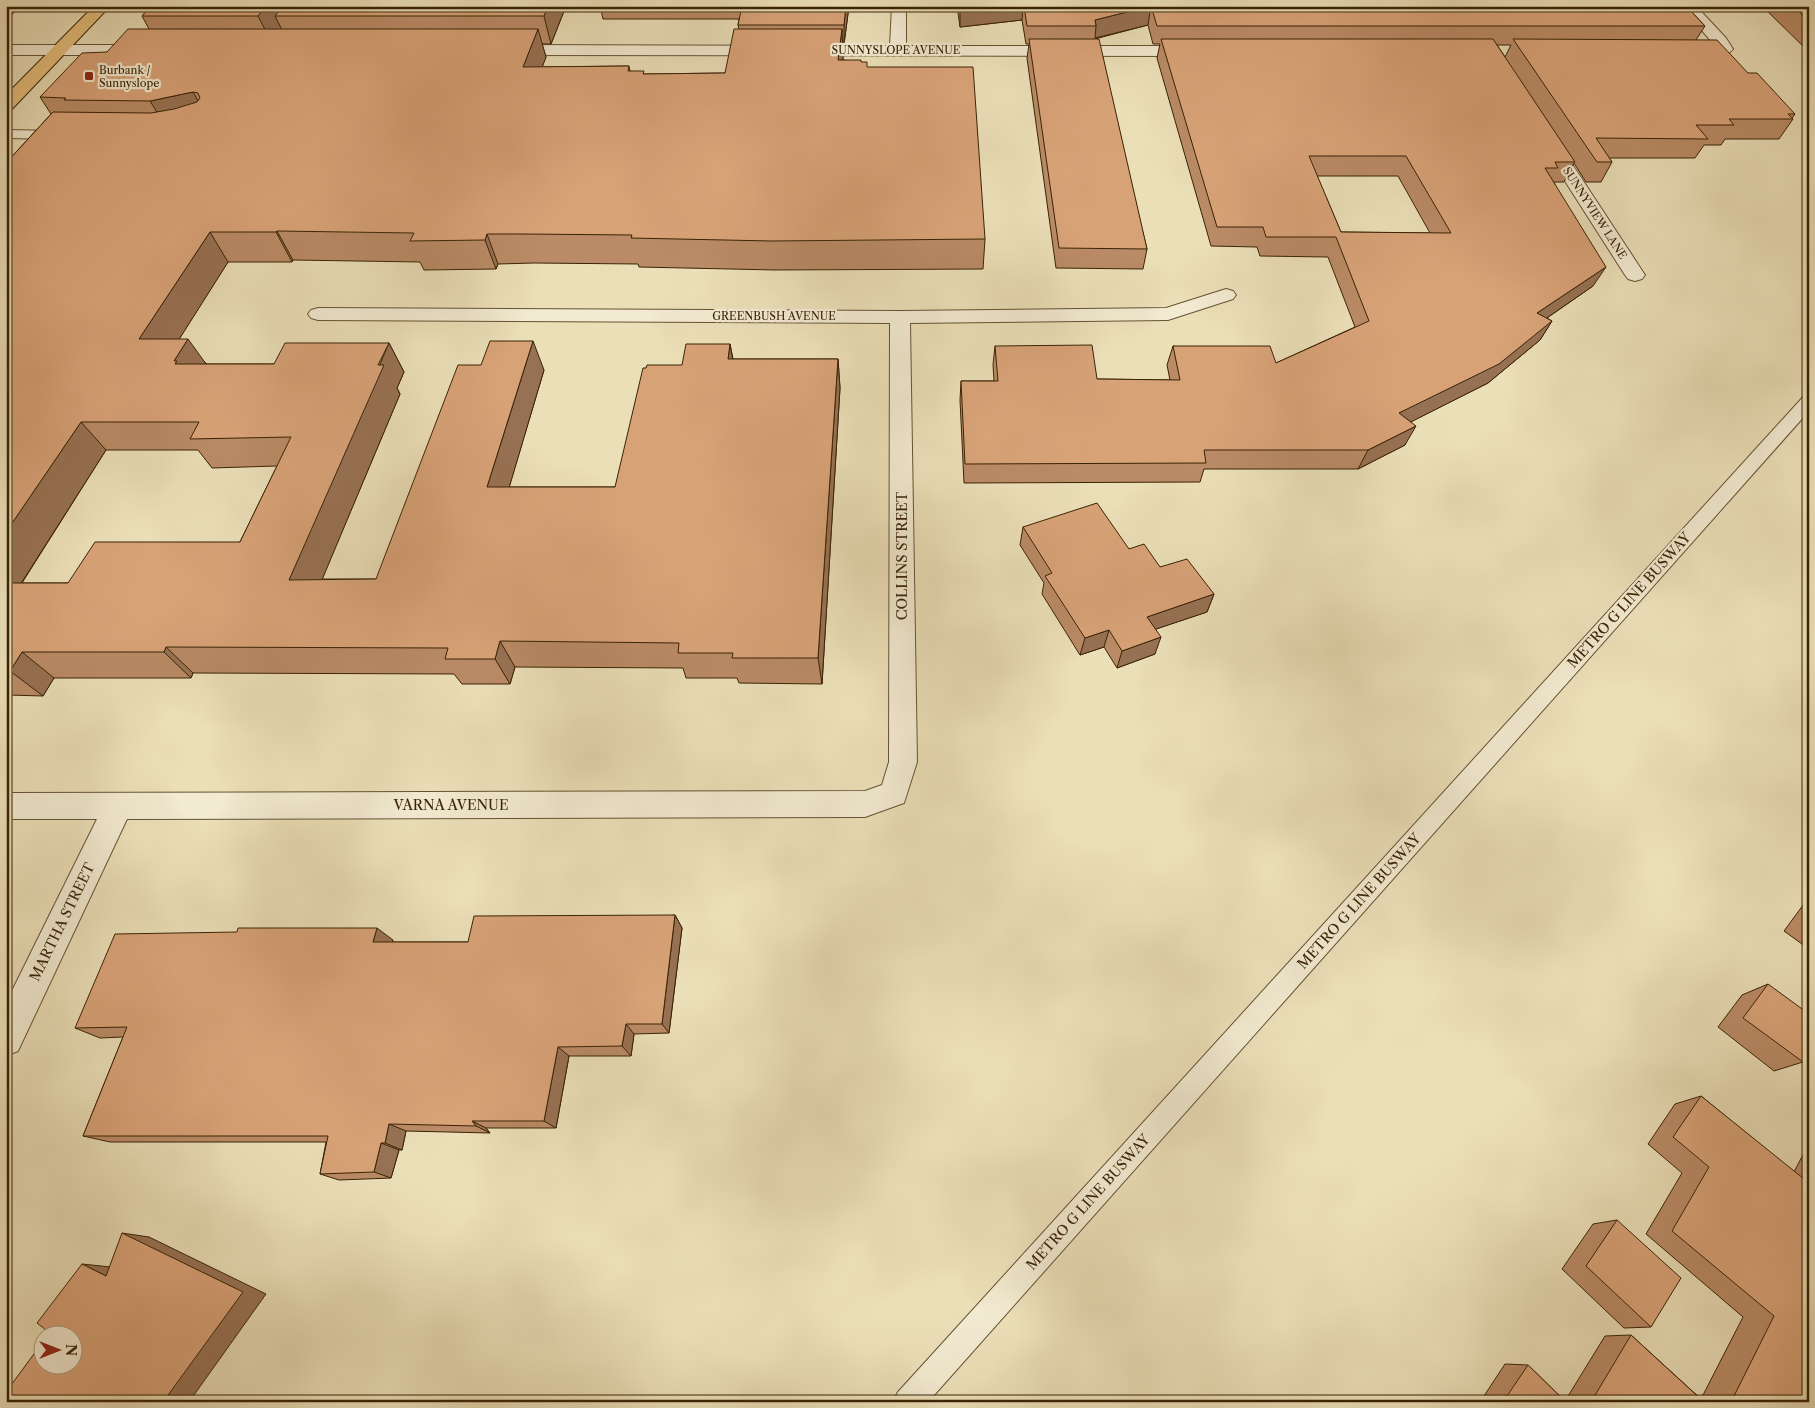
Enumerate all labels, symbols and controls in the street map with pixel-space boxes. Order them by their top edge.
street label: SUNNYSLOPE AVENUE [832,43,961,57]
place label: Burbank / Sunnyslope [99,63,160,90]
marker: Burbank / Sunnyslope [83,70,95,82]
street label: SUNNYVIEW LANE [1560,164,1630,262]
street label: GREENBUSH AVENUE [712,309,836,323]
street label: COLLINS STREET [893,491,911,620]
street label: METRO G LINE BUSWAY [1563,528,1695,672]
street label: VARNA AVENUE [392,796,509,814]
street label: METRO G LINE BUSWAY [1293,829,1425,973]
street label: MARTHA STREET [26,859,99,984]
street label: METRO G LINE BUSWAY [1022,1130,1154,1274]
north arrow [32,1326,82,1376]
text: N [62,1344,80,1356]

